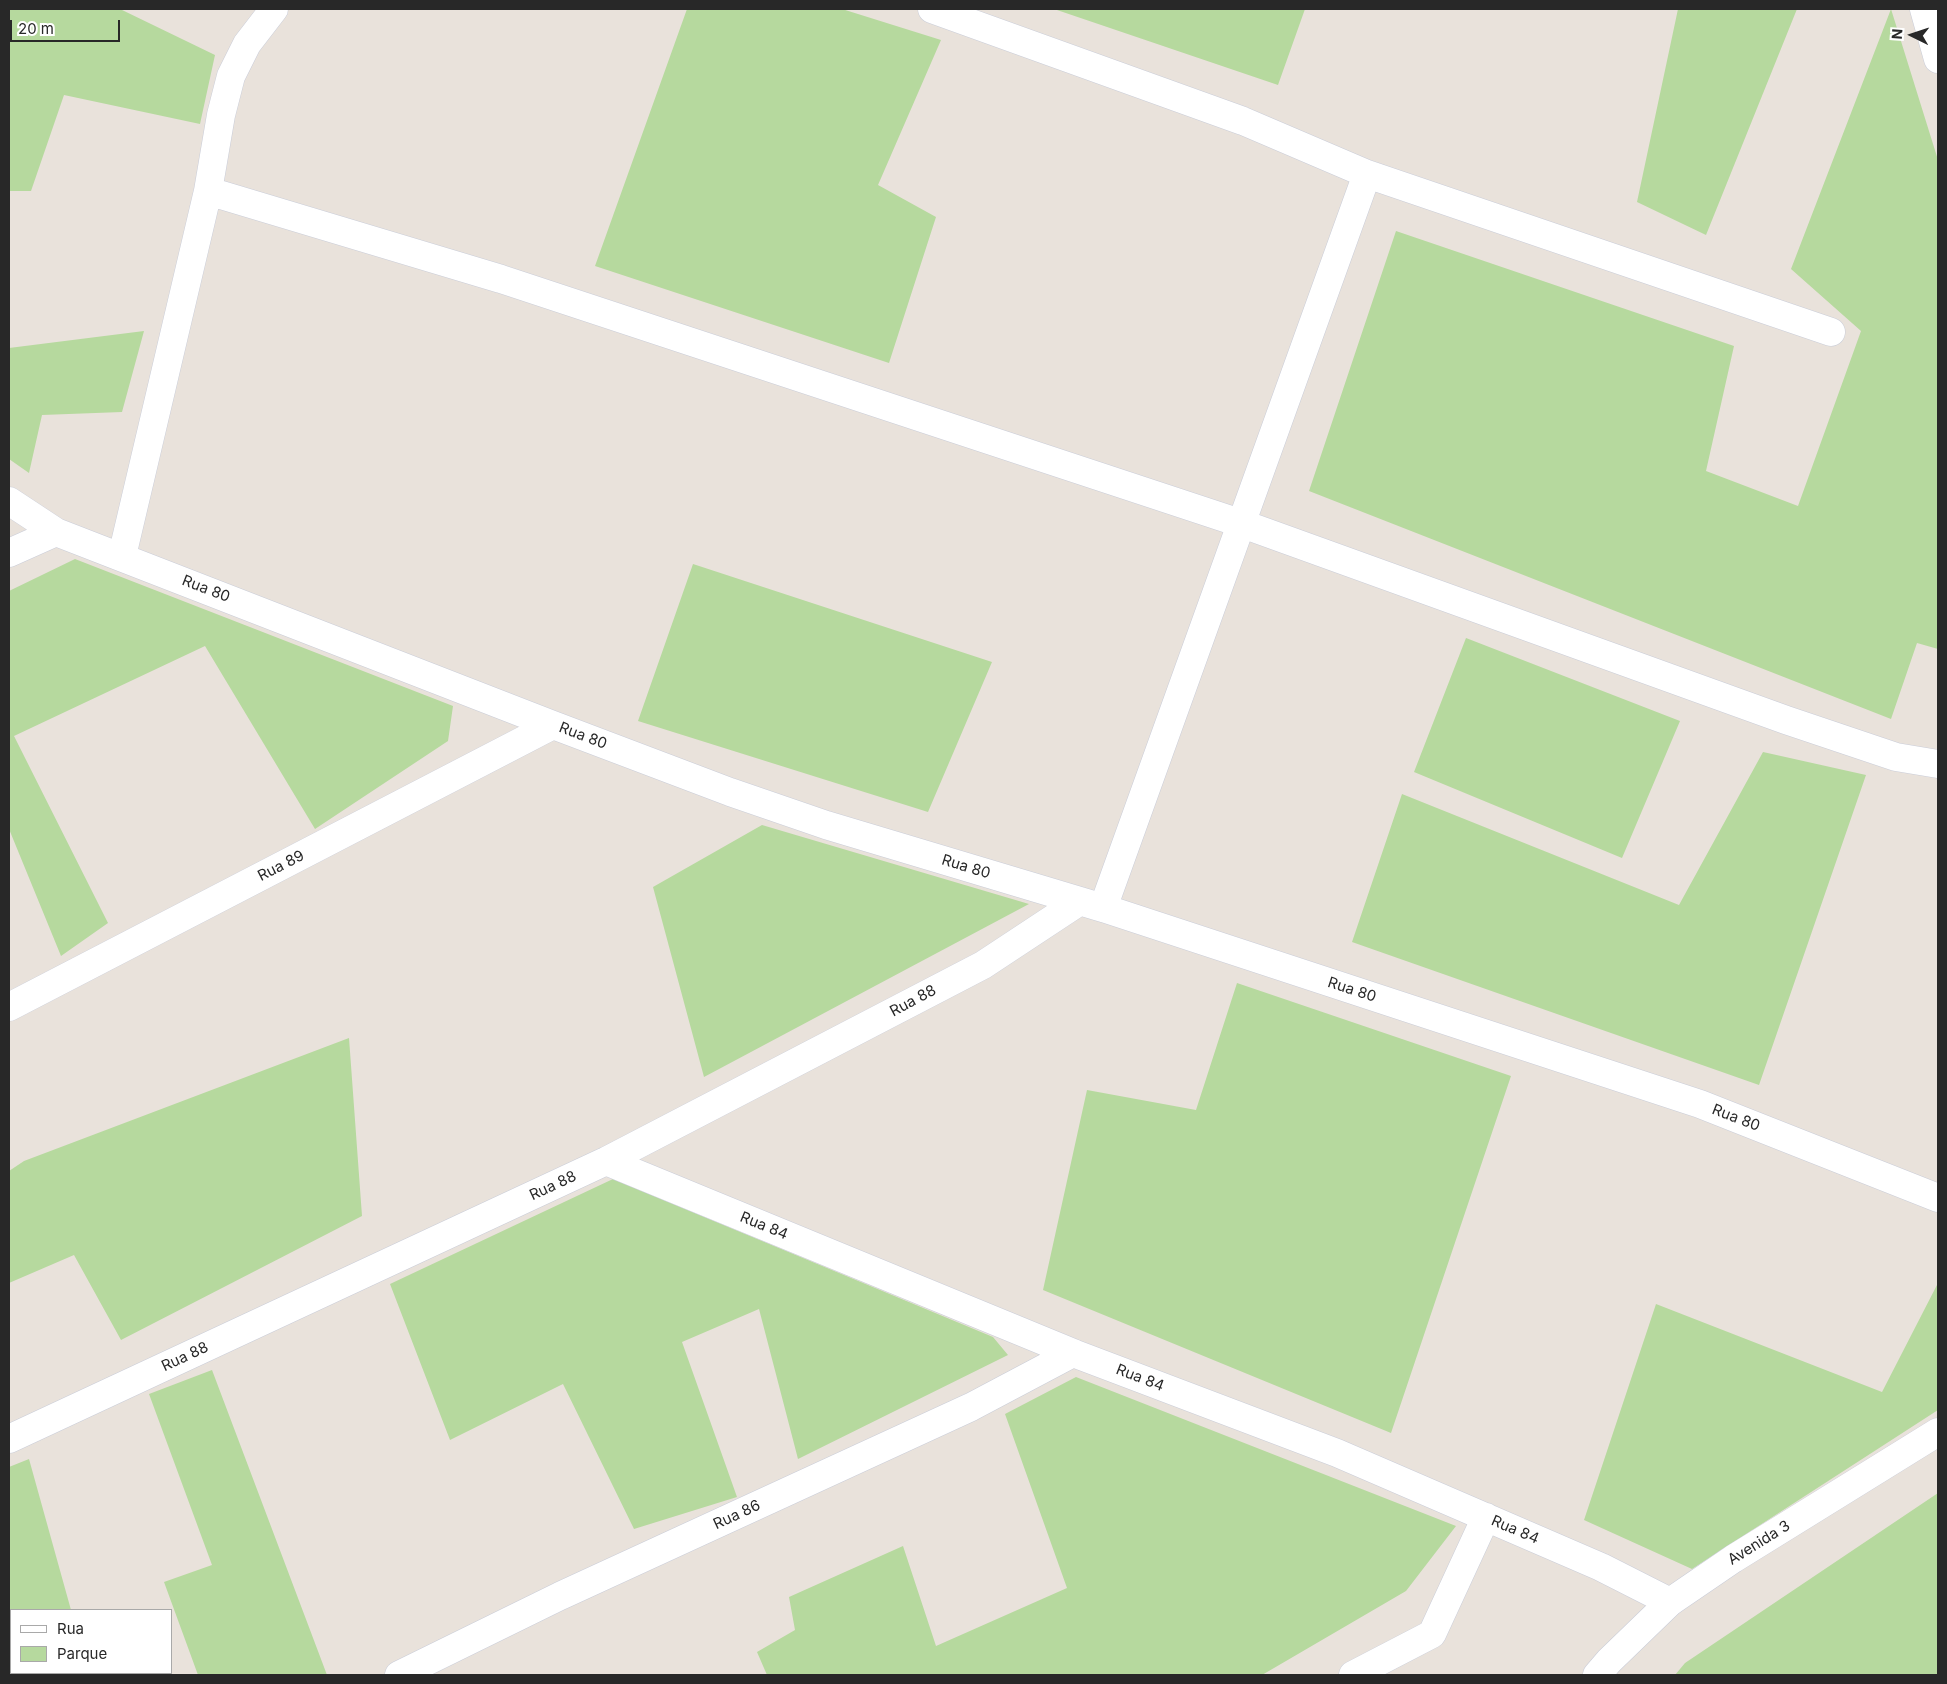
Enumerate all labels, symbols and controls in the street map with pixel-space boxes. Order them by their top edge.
scale bar [12,10,122,42]
north arrow [1887,10,1937,60]
text: 20 m [18,19,54,38]
text: N [1888,28,1905,40]
street label: Rua 80 [179,572,233,606]
street label: Rua 80 [556,719,610,753]
street label: Rua 89 [255,847,307,885]
street label: Rua 80 [940,851,992,883]
street label: Rua 80 [1325,974,1379,1006]
street label: Rua 88 [887,981,939,1021]
street label: Rua 80 [1709,1101,1763,1135]
street label: Rua 88 [527,1167,579,1205]
street label: Rua 84 [737,1208,791,1244]
street label: Rua 88 [159,1338,211,1376]
street label: Rua 84 [1113,1361,1167,1395]
street label: Rua 86 [711,1496,763,1534]
street label: Rua 84 [1488,1512,1542,1548]
street label: Avenida 3 [1725,1517,1793,1569]
legend [10,1609,172,1674]
text: Rua [57,1619,84,1638]
text: Parque [57,1644,107,1663]

